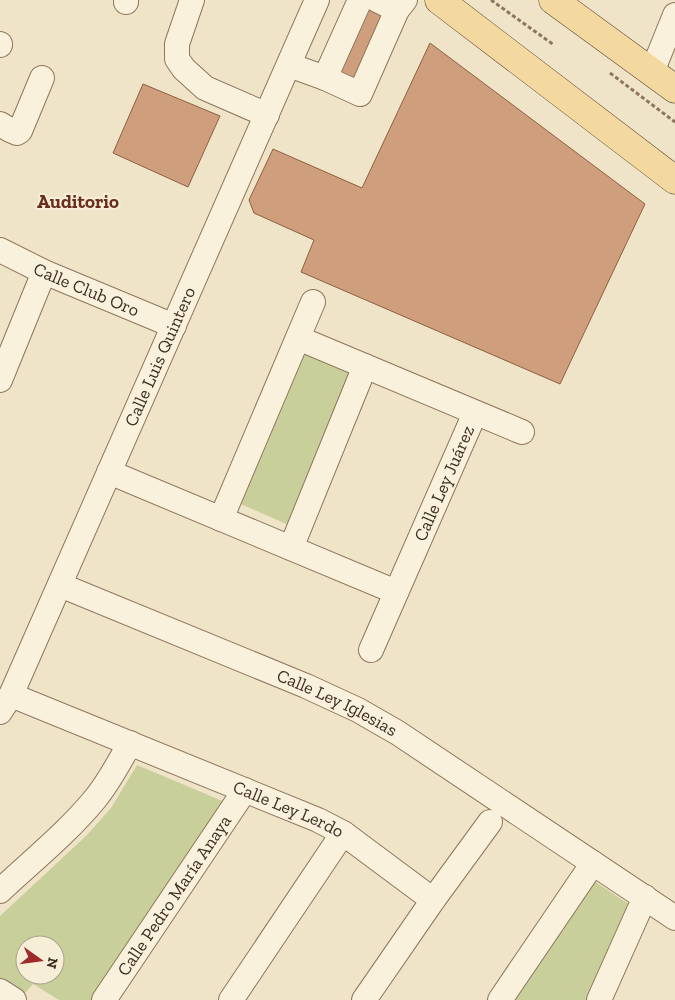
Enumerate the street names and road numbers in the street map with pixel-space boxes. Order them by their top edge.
street label: Calle Club Oro [30,257,143,321]
street label: Calle Luis Quintero [120,284,200,430]
street label: Calle Ley Juárez [409,422,479,545]
street label: Calle Ley Iglesias [273,664,401,741]
street label: Calle Ley Lerdo [230,776,348,843]
street label: Calle Pedro María Anaya [112,810,236,980]

